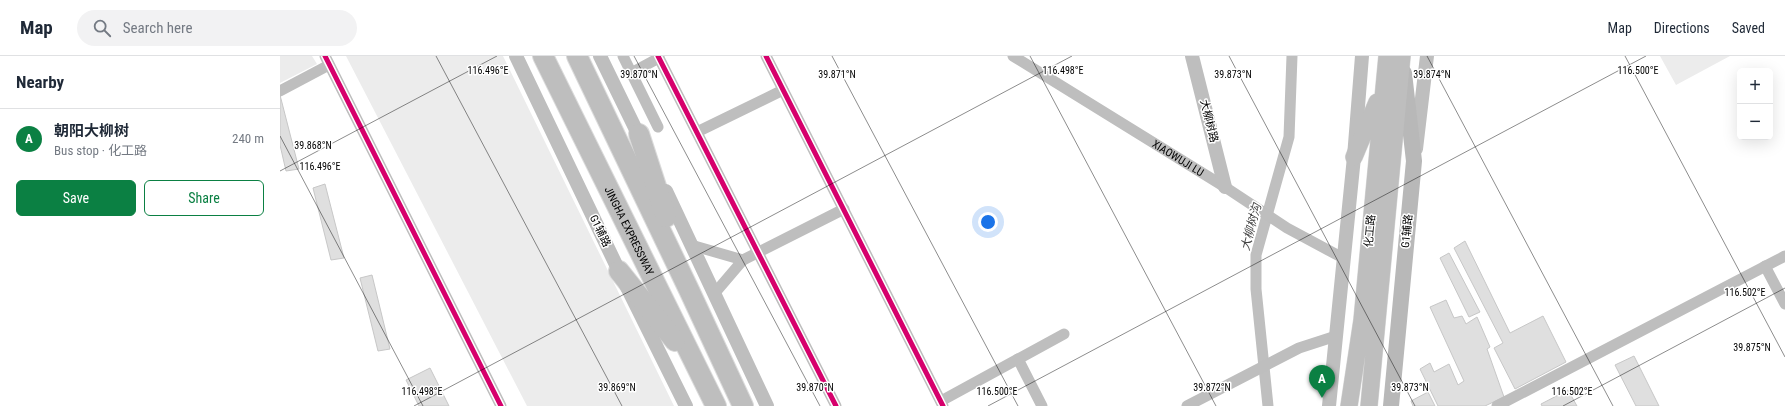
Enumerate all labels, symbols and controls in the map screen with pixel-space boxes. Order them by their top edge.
search box [77,10,357,46]
text: Map [20,16,53,39]
icon: search [91,17,113,39]
text: Search here [123,19,193,37]
text: Map [1608,20,1632,36]
text: Directions [1654,20,1710,36]
text: Saved [1732,20,1765,36]
text: 116.496°E [468,65,509,76]
text: 116.498°E [1043,65,1084,76]
text: 116.500°E [1618,65,1659,76]
map controls [1737,68,1773,140]
button: + [1737,68,1773,104]
text: 39.870°N [620,69,658,80]
text: 39.871°N [818,69,856,80]
text: 39.873°N [1214,69,1252,80]
text: 39.874°N [1413,69,1451,80]
text: Nearby [16,72,64,92]
street label: 大柳树路 [1197,98,1221,144]
button: − [1737,104,1773,140]
text: 朝阳大柳树 [54,122,129,140]
text: A [25,131,33,146]
text: 240 m [232,131,264,146]
street label: XIAOWUJI LU [1150,137,1206,179]
text: 39.868°N [294,140,332,151]
text: Bus stop · 化工路 [54,143,147,158]
text: 116.496°E [300,161,341,172]
button: Save [16,180,136,216]
button: Share [144,180,264,216]
street label: JINGHA EXPRESSWAY [602,184,657,278]
water label: 大柳树沟 [1238,200,1264,252]
your location [978,212,998,232]
street label: G1辅路 [587,213,613,249]
street label: G1辅路 [1399,213,1415,249]
street label: 化工路 [1362,214,1378,248]
text: 116.502°E [1725,287,1766,298]
text: 39.875°N [1733,342,1771,353]
pin: A [1309,365,1335,398]
text: 39.869°N [598,382,636,393]
text: 39.870°N [796,382,834,393]
text: 39.872°N [1193,382,1231,393]
text: 39.873°N [1391,382,1429,393]
text: 116.498°E [402,386,443,397]
text: 116.500°E [977,386,1018,397]
text: 116.502°E [1552,386,1593,397]

